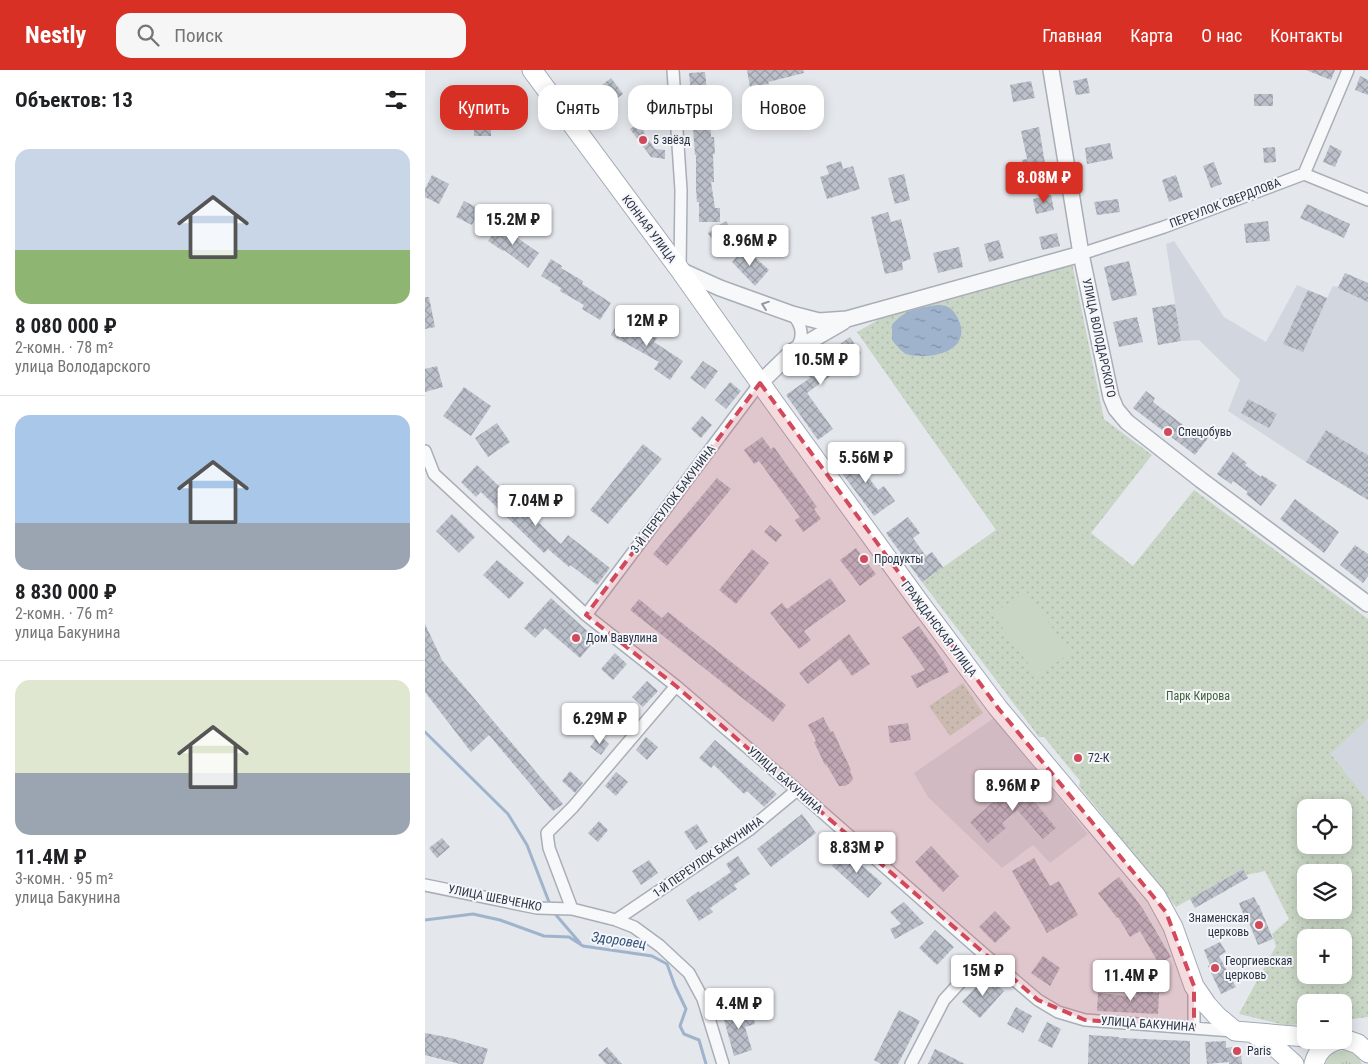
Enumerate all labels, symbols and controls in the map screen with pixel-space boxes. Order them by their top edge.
search box [116,13,466,58]
text: Nestly [25,21,86,49]
icon: search [134,21,162,49]
text: Поиск [174,24,223,47]
text: Главная [1042,25,1102,46]
text: Карта [1130,25,1173,46]
text: О нас [1201,25,1242,46]
text: Контакты [1270,25,1343,46]
chip: Купить [440,85,528,130]
chip: Снять [538,85,618,130]
chip: Фильтры [628,85,732,130]
chip: Новое [742,85,824,130]
icon: filters [382,86,410,114]
text: Объектов: 13 [15,88,133,112]
place label: 5 звёзд [653,133,691,147]
marker: 5 звёзд [637,134,649,146]
pin: 8.08M ₽ [998,162,1090,204]
text: 8.08M ₽ [1017,168,1071,187]
street label: ПЕРЕУЛОК СВЕРДЛОВА [1167,175,1283,231]
icon: home [168,182,258,272]
street label: КОННАЯ УЛИЦА [619,192,679,266]
pin: 15.2M ₽ [467,204,559,246]
text: 15.2M ₽ [486,210,540,229]
pin: 8.96M ₽ [704,224,796,267]
text: 8.96M ₽ [723,231,777,250]
street label: УЛИЦА ВОЛОДАРСКОГО [1080,277,1118,399]
one-way arrow [762,301,770,311]
pin: 12M ₽ [612,304,682,347]
text: 12M ₽ [626,311,668,330]
text: 8 080 000 ₽ [15,314,117,338]
text: 2-комн. · 78 m² [15,338,113,357]
pin: 10.5M ₽ [775,344,867,386]
text: 10.5M ₽ [794,350,848,369]
text: улица Володарского [15,357,151,376]
place label: Спецобувь [1178,425,1232,439]
marker: Спецобувь [1162,426,1174,438]
street label: 3-Й ПЕРЕУЛОК БАКУНИНА [627,442,718,556]
pin: 5.56M ₽ [820,442,912,484]
icon: home [168,447,258,537]
text: 5.56M ₽ [839,448,893,467]
pin: 7.04M ₽ [490,484,582,527]
text: 7.04M ₽ [509,491,563,510]
place label: Продукты [874,552,923,566]
marker: Продукты [858,553,870,565]
street label: ГРАЖДАНСКАЯ УЛИЦА [898,578,980,680]
text: 8 830 000 ₽ [15,580,117,604]
text: 2-комн. · 76 m² [15,604,113,623]
text: улица Бакунина [15,623,120,642]
place label: Дом Вавулина [586,631,658,645]
marker: Дом Вавулина [570,632,582,644]
park label: Парк Кирова [1166,689,1230,703]
pin: 6.29M ₽ [554,702,646,745]
text: 6.29M ₽ [573,709,627,728]
icon: home [168,712,258,802]
street label: УЛИЦА БАКУНИНА [745,744,825,816]
place label: 72-К [1088,751,1110,765]
marker: 72-К [1072,752,1084,764]
pin: 8.96M ₽ [967,770,1059,812]
text: 8.96M ₽ [986,776,1040,795]
map controls [1297,799,1352,1049]
button: locate [1297,799,1352,854]
street label: 1-Й ПЕРЕУЛОК БАКУНИНА [650,813,766,900]
pin: 8.83M ₽ [811,832,903,874]
text: 8.83M ₽ [830,838,884,857]
text: 11.4M ₽ [15,845,87,869]
button: layers [1297,864,1352,919]
text: 3-комн. · 95 m² [15,869,113,888]
street label: УЛИЦА ШЕВЧЕНКО [447,882,543,914]
text: улица Бакунина [15,888,120,907]
place label: Знаменская церковь [1189,911,1249,939]
marker: Знаменская церковь [1253,919,1265,931]
water label: Здоровец [591,928,647,952]
button: + [1297,929,1352,984]
pin: 15M ₽ [948,954,1018,997]
place label: Георгиевская церковь [1225,954,1292,982]
pin: 11.4M ₽ [1085,960,1177,1002]
text: 15M ₽ [962,961,1004,980]
marker: Георгиевская церковь [1209,962,1221,974]
text: 11.4M ₽ [1104,966,1158,985]
pin: 4.4M ₽ [698,988,780,1030]
text: 4.4M ₽ [716,994,762,1013]
button: − [1297,994,1352,1049]
street label: УЛИЦА БАКУНИНА [1100,1014,1196,1034]
place label: Paris [1247,1044,1271,1058]
marker: Paris [1231,1045,1243,1057]

